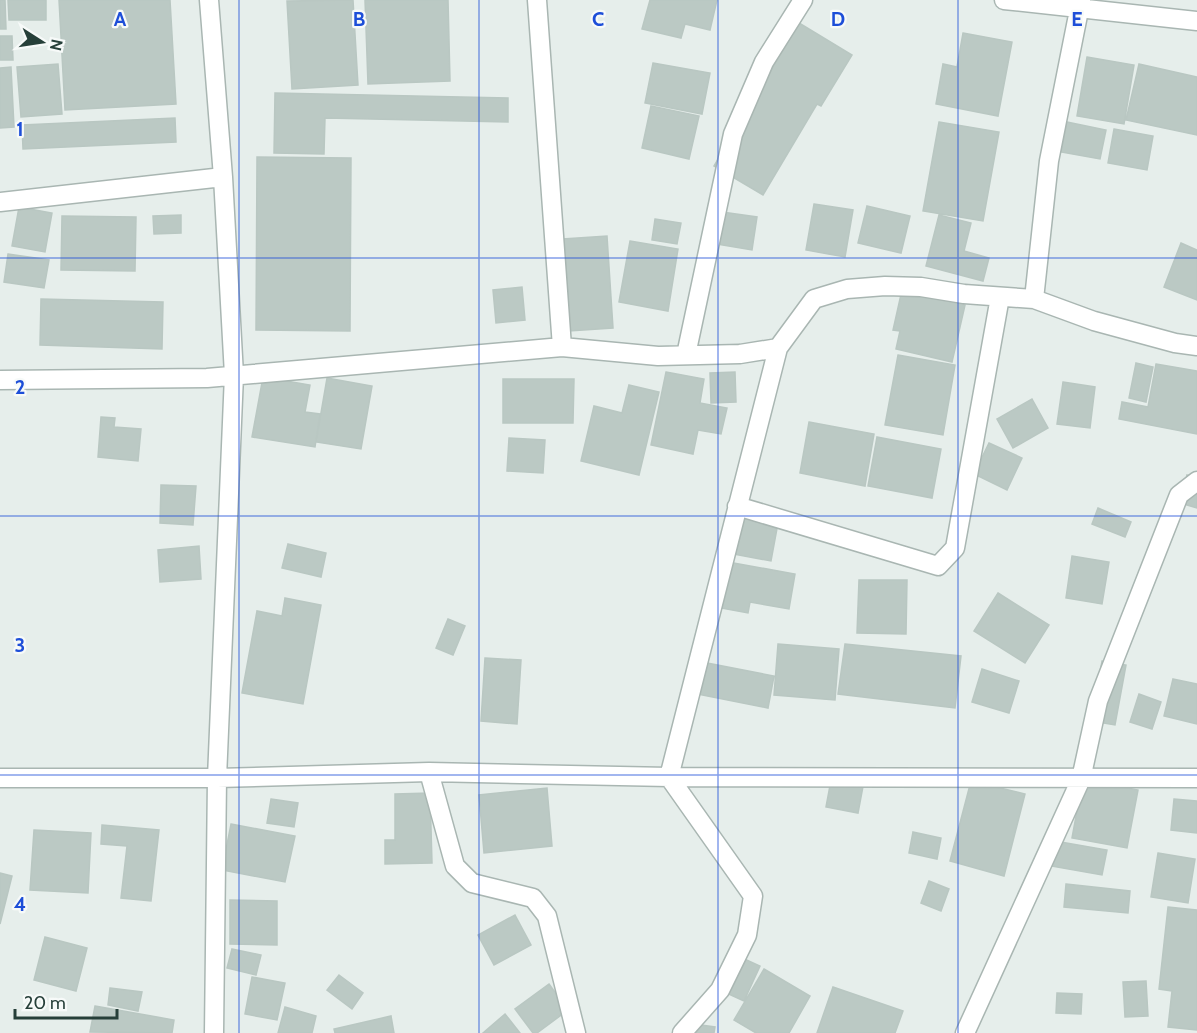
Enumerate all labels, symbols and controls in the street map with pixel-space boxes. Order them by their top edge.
text: A [114,7,127,31]
text: B [353,7,365,31]
text: C [592,7,604,31]
text: D [831,7,845,31]
text: E [1071,7,1083,31]
north arrow [12,12,72,72]
text: N [46,38,67,53]
text: 1 [16,117,24,141]
text: 2 [15,375,25,399]
text: 3 [15,633,25,657]
text: 4 [14,892,26,916]
scale bar [15,982,117,1020]
text: 20 m [24,992,66,1014]

